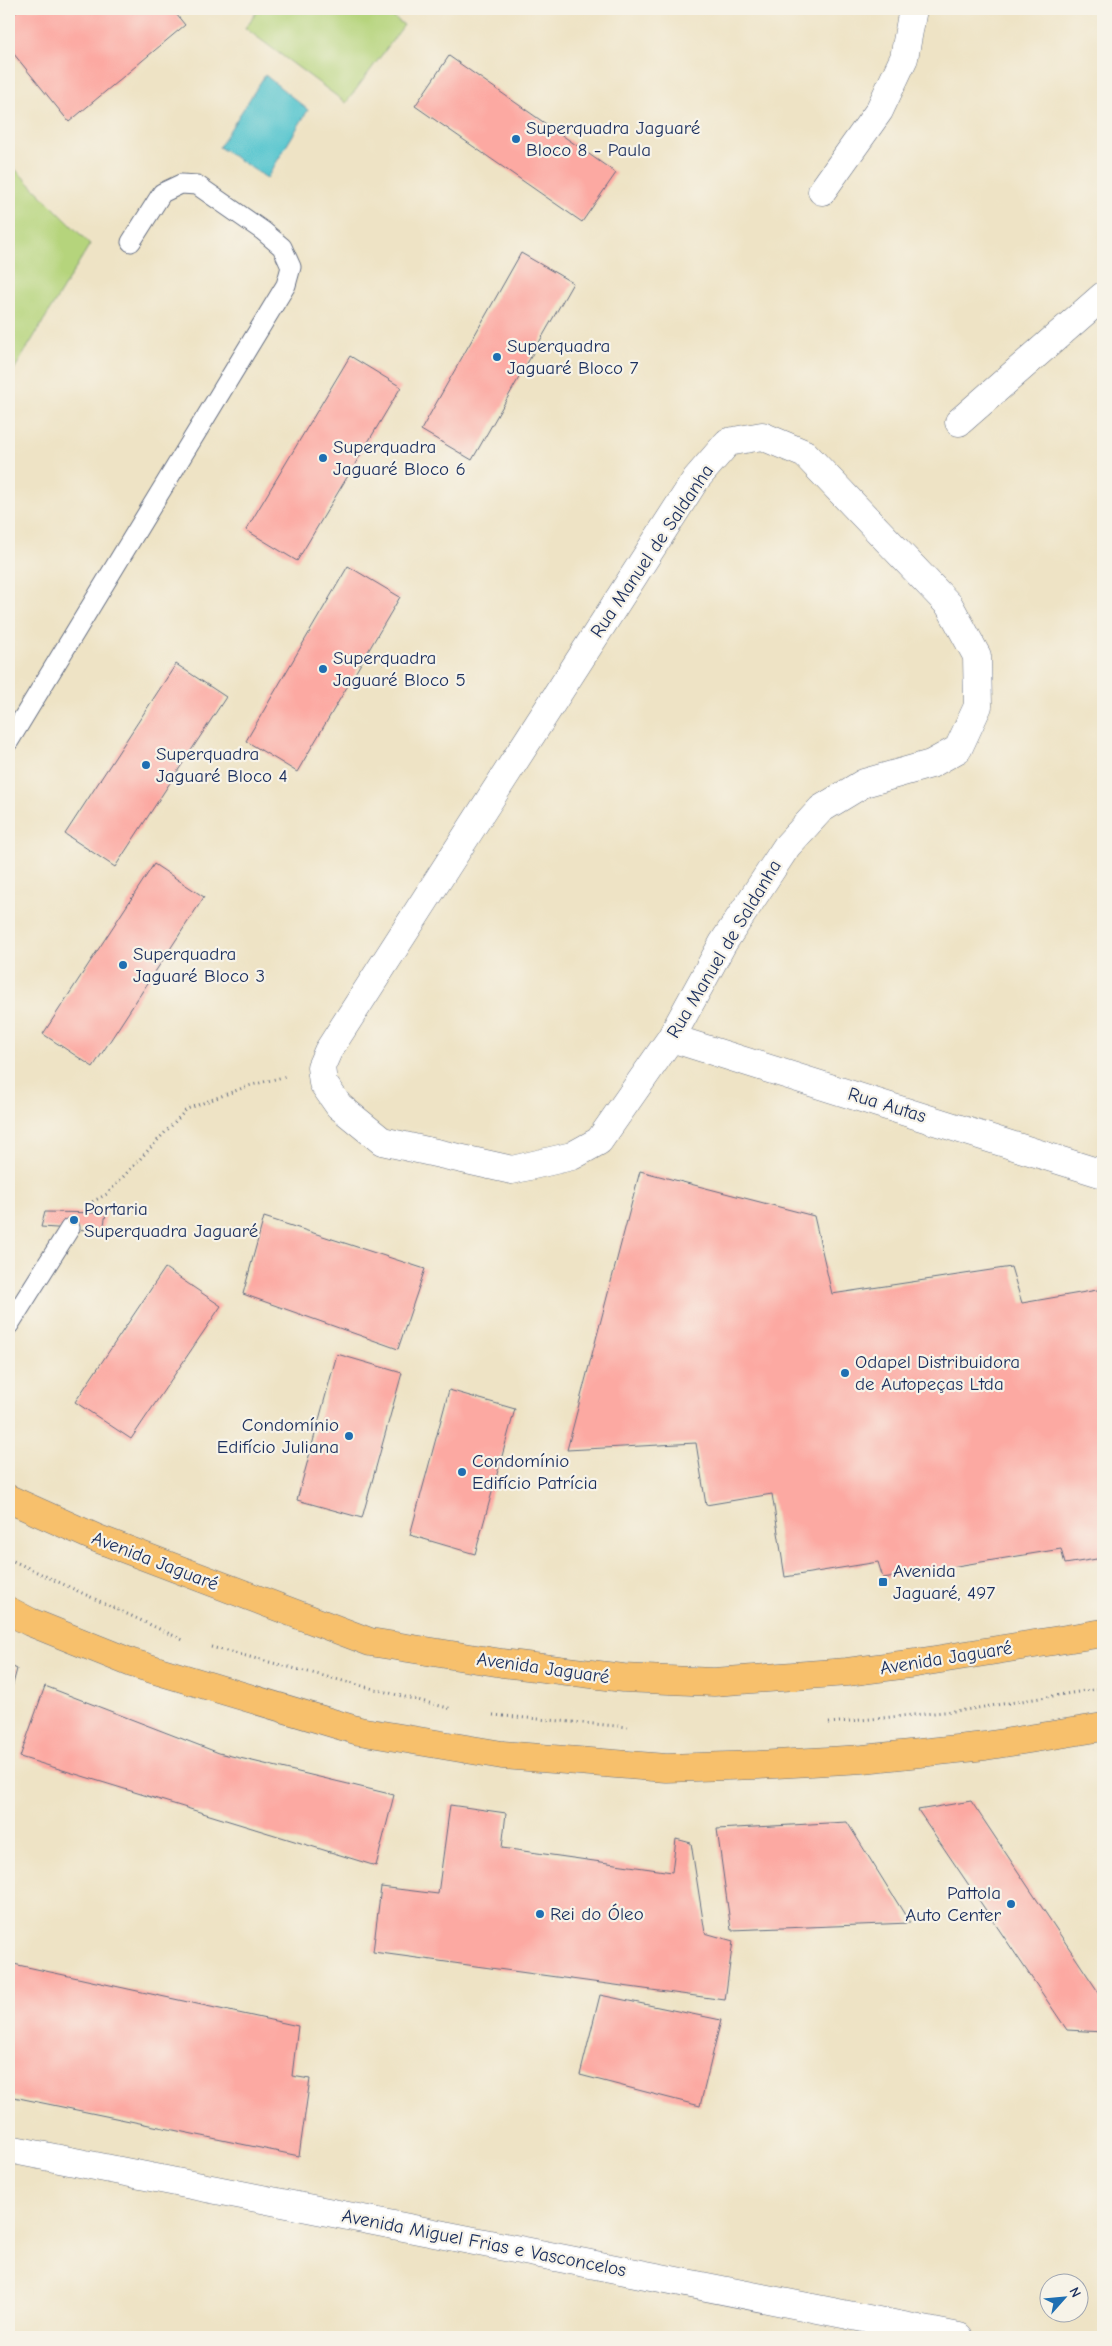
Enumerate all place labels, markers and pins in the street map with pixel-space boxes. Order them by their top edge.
place label: Superquadra Jaguaré Bloco 8 - Paula [526,117,700,161]
marker: Superquadra Jaguaré Bloco 8 - Paula [510,133,522,145]
place label: Superquadra Jaguaré Bloco 7 [507,335,638,379]
marker: Superquadra Jaguaré Bloco 7 [491,351,503,363]
place label: Superquadra Jaguaré Bloco 6 [333,436,466,480]
marker: Superquadra Jaguaré Bloco 6 [317,452,329,464]
place label: Superquadra Jaguaré Bloco 5 [333,647,466,691]
marker: Superquadra Jaguaré Bloco 5 [317,663,329,675]
place label: Superquadra Jaguaré Bloco 4 [156,743,288,787]
marker: Superquadra Jaguaré Bloco 4 [140,759,152,771]
place label: Superquadra Jaguaré Bloco 3 [133,943,265,987]
marker: Superquadra Jaguaré Bloco 3 [117,959,129,971]
place label: Portaria Superquadra Jaguaré [84,1198,258,1242]
marker: Portaria Superquadra Jaguaré [68,1214,80,1226]
place label: Odapel Distribuidora de Autopeças Ltda [855,1351,1020,1395]
marker: Odapel Distribuidora de Autopeças Ltda [839,1367,851,1379]
place label: Condomínio Edifício Juliana [217,1414,339,1458]
marker: Condomínio Edifício Juliana [343,1430,355,1442]
place label: Condomínio Edifício Patrícia [472,1450,598,1494]
marker: Condomínio Edifício Patrícia [456,1466,468,1478]
place label: Avenida Jaguaré, 497 [893,1560,995,1604]
marker: Avenida Jaguaré, 497 [877,1576,889,1588]
place label: Pattola Auto Center [905,1882,1001,1926]
marker: Pattola Auto Center [1005,1898,1017,1910]
place label: Rei do Óleo [550,1903,644,1925]
marker: Rei do Óleo [534,1908,546,1920]

